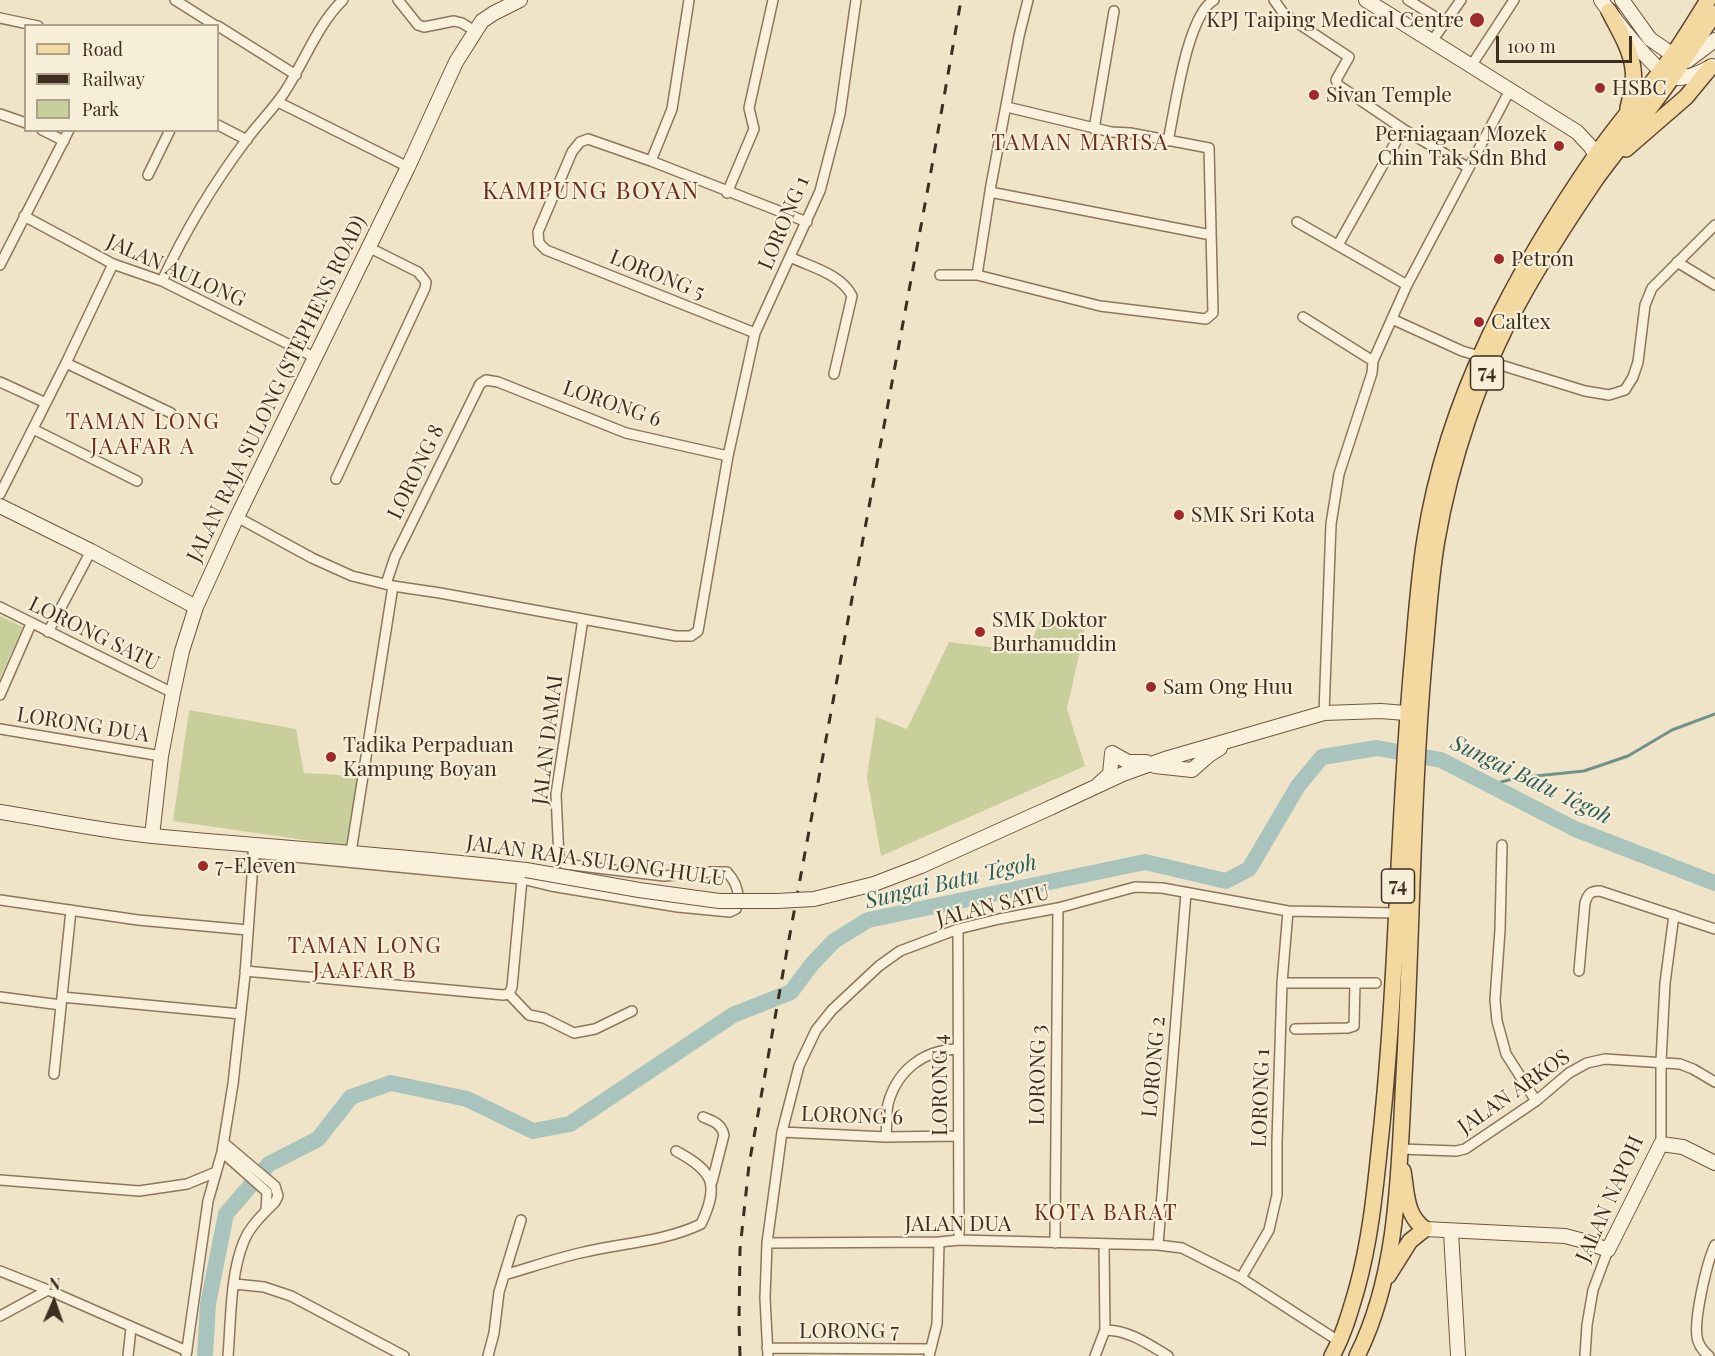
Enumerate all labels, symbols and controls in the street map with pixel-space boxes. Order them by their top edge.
place label: KPJ Taiping Medical Centre [1206,7,1464,33]
marker: KPJ Taiping Medical Centre [1468,11,1486,29]
legend [24,24,219,132]
scale bar [1499,24,1636,62]
text: 100 m [1507,34,1556,58]
text: Road [82,37,123,61]
text: Railway [82,67,145,91]
place label: HSBC [1612,75,1667,101]
marker: HSBC [1593,81,1607,95]
place label: Sivan Temple [1326,82,1452,108]
marker: Sivan Temple [1307,88,1321,102]
text: Park [82,97,119,121]
place label: Perniagaan Mozek Chin Tak Sdn Bhd [1375,121,1547,171]
district label: TAMAN MARISA [991,130,1169,156]
marker: Perniagaan Mozek Chin Tak Sdn Bhd [1552,139,1566,153]
street label: LORONG 1 [753,172,815,274]
district label: KAMPUNG BOYAN [482,178,700,206]
street label: JALAN RAJA SULONG (STEPHENS ROAD) [182,212,372,566]
street label: JALAN AULONG [103,229,249,313]
street label: LORONG 5 [606,245,708,305]
place label: Petron [1511,246,1574,272]
marker: Petron [1492,252,1506,266]
place label: Caltex [1491,309,1551,335]
marker: Caltex [1472,315,1486,329]
road number: 74 [1470,356,1504,390]
street label: LORONG 6 [560,375,664,433]
district label: TAMAN LONG JAAFAR A [66,409,220,460]
street label: LORONG 8 [382,420,450,524]
place label: SMK Sri Kota [1191,502,1315,528]
marker: SMK Sri Kota [1172,508,1186,522]
street label: LORONG SATU [25,592,163,676]
place label: SMK Doktor Burhanuddin [992,607,1117,657]
marker: SMK Doktor Burhanuddin [973,625,987,639]
street label: JALAN DAMAI [528,674,568,806]
place label: Sam Ong Huu [1163,674,1293,700]
marker: Sam Ong Huu [1144,680,1158,694]
street label: LORONG DUA [15,702,151,748]
water label: Sungai Batu Tegoh [1446,730,1616,830]
place label: Tadika Perpaduan Kampung Boyan [343,732,514,782]
marker: Tadika Perpaduan Kampung Boyan [324,750,338,764]
street label: JALAN RAJA SULONG HULU [465,830,727,892]
water label: Sungai Batu Tegoh [863,849,1039,915]
place label: 7-Eleven [215,853,296,879]
marker: 7-Eleven [196,859,210,873]
road number: 74 [1382,869,1414,903]
street label: JALAN SATU [934,880,1052,932]
district label: TAMAN LONG JAAFAR B [288,933,442,984]
street label: LORONG 2 [1137,1015,1171,1119]
street label: LORONG 3 [1025,1024,1051,1126]
street label: LORONG 4 [927,1034,953,1136]
street label: JALAN ARKOS [1453,1044,1575,1140]
street label: LORONG 1 [1247,1048,1275,1148]
street label: LORONG 6 [800,1102,904,1130]
street label: JALAN NAPOH [1571,1132,1649,1266]
district label: KOTA BARAT [1034,1200,1178,1226]
street label: JALAN DUA [905,1211,1011,1237]
north arrow [24,1272,84,1332]
text: N [49,1273,61,1294]
street label: LORONG 7 [799,1318,899,1344]

